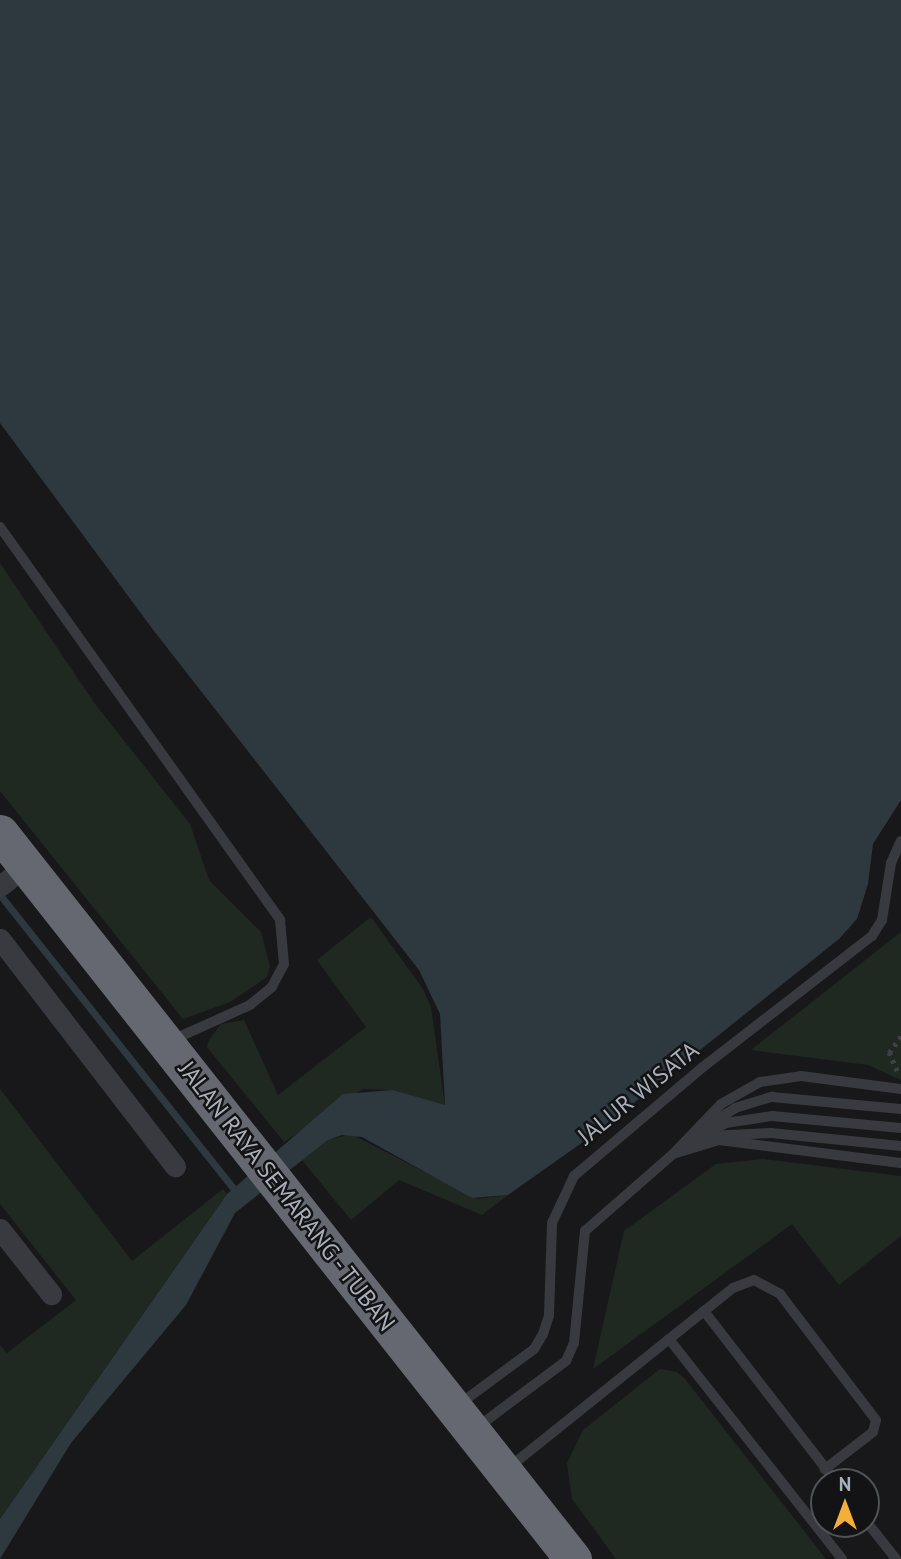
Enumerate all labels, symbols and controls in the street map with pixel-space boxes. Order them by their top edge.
street label: JALUR WISATA [572,1035,704,1151]
street label: JALAN RAYA SEMARANG - TUBAN [171,1053,403,1339]
north arrow [810,1468,880,1538]
text: N [839,1472,851,1496]

